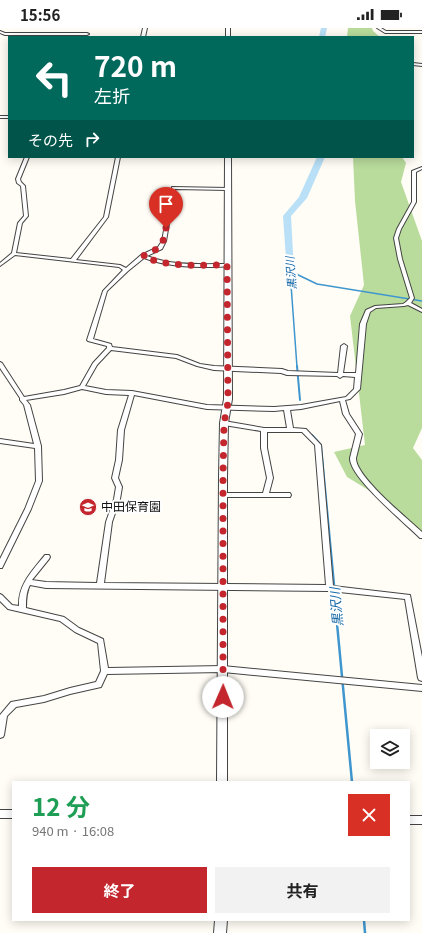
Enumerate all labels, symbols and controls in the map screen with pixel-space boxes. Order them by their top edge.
text: 15:56 [20,4,60,25]
text: 720 m [94,45,177,85]
icon: left [28,52,80,104]
text: 左折 [94,82,130,108]
icon: right [81,128,103,150]
text: その先 [28,129,73,150]
pin [149,187,183,228]
icon: arrive [155,193,177,215]
water label: 黒沢川 [281,255,299,290]
school or university icon: 中田保育園 [78,497,98,517]
place label: 中田保育園 [101,497,161,514]
water label: 黒沢川 [324,585,347,627]
position arrow [202,676,244,718]
map controls [370,729,410,769]
button: layers [370,729,410,769]
text: 12 分 [32,788,90,823]
button: close [348,794,390,836]
text: 940 m · 16:08 [32,821,114,840]
button: 終了 [32,867,207,913]
button: 共有 [215,867,390,913]

